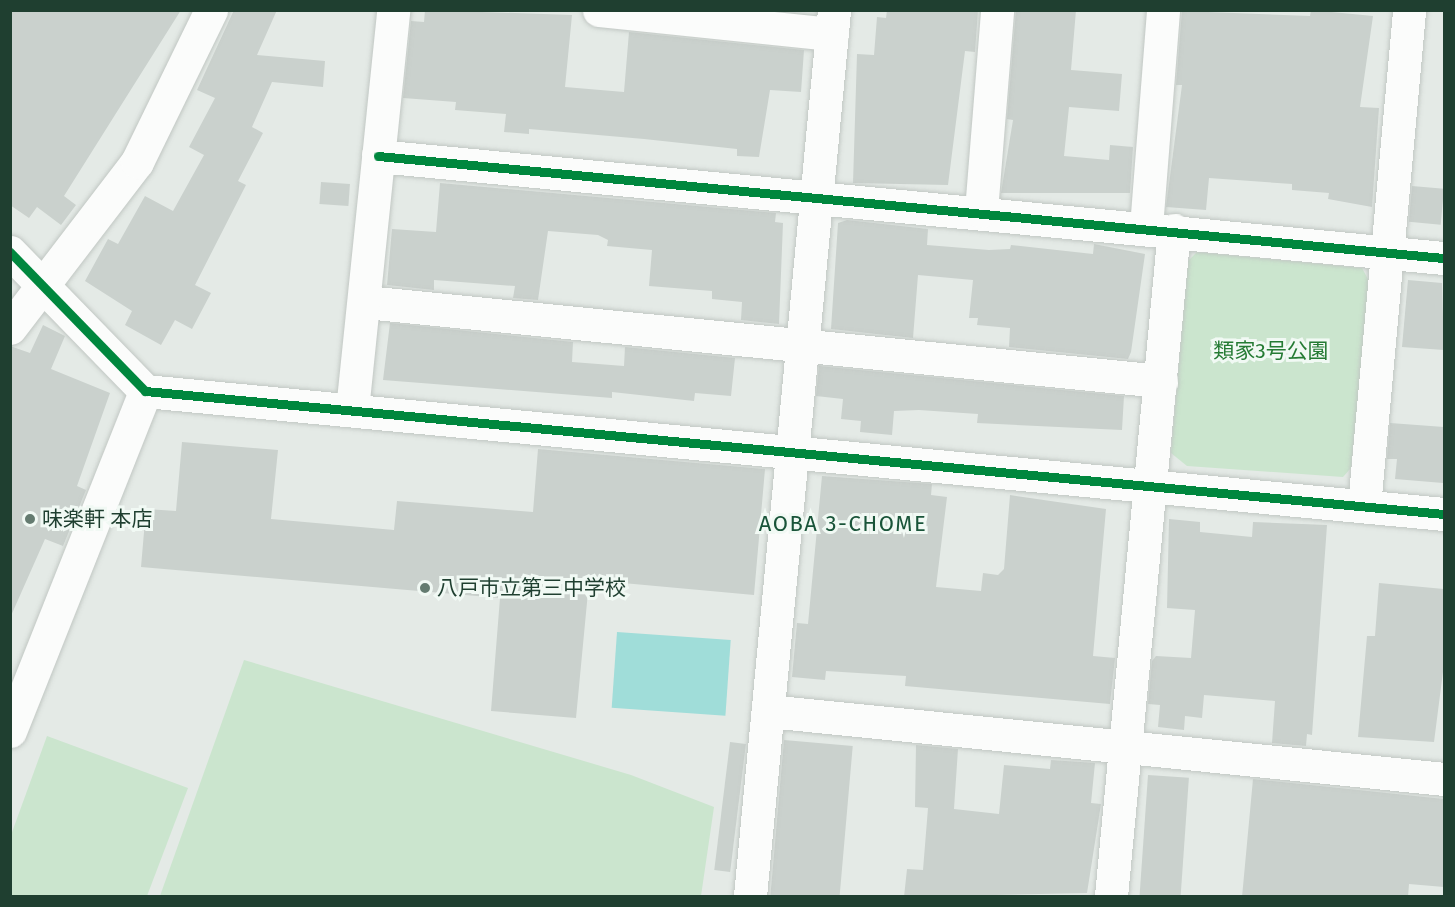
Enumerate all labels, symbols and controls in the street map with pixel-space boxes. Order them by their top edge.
park label: 類家3号公園 [1213,338,1329,364]
place label: 味楽軒 本店 [42,506,153,532]
district label: AOBA 3-CHOME [759,511,927,537]
marker: 味楽軒 本店 [23,512,37,526]
place label: 八戸市立第三中学校 [437,575,626,601]
marker: 八戸市立第三中学校 [418,581,432,595]

